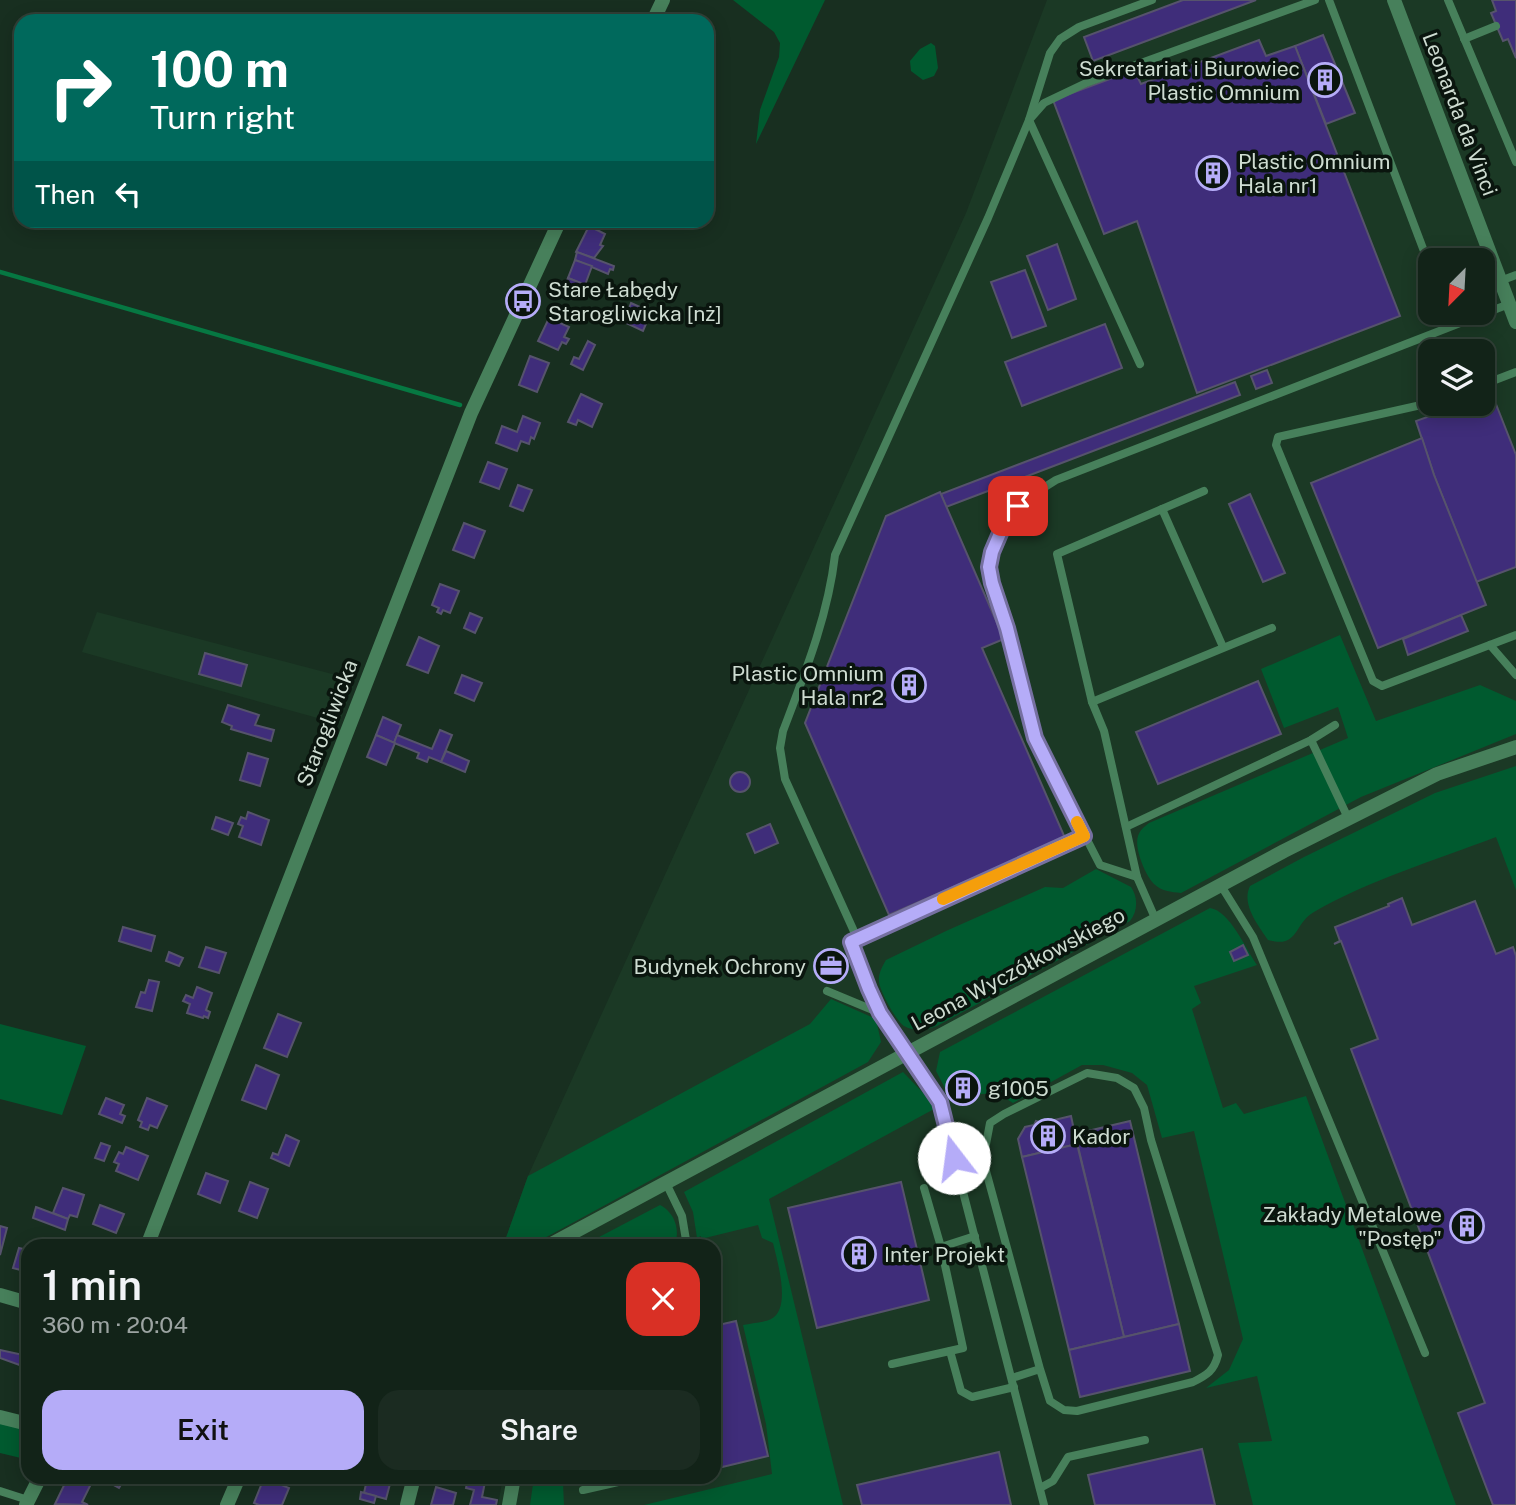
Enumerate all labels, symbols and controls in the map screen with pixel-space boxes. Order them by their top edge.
street label: Leonarda da Vinci [1417,29,1503,199]
text: 100 m [150,40,289,98]
icon: right [35,42,126,133]
place label: Sekretariat i Biurowiec Plastic Omnium [1079,56,1300,105]
building icon: Sekretariat i Biurowiec Plastic Omnium [1306,61,1344,99]
text: Turn right [150,99,295,136]
place label: Plastic Omnium Hala nr1 [1238,149,1391,198]
building icon: Plastic Omnium Hala nr1 [1194,154,1232,192]
icon: left [109,175,147,213]
text: Then [35,179,95,210]
north arrow [1418,248,1494,326]
map controls [1418,248,1495,416]
place label: Stare Łabędy Starogliwicka [nż] [548,277,722,326]
bus stop icon: Stare Łabędy Starogliwicka [nż] [504,282,542,320]
button: layers [1418,339,1495,416]
pin [988,476,1048,536]
icon: arrive [999,487,1037,525]
street label: Starogliwicka [291,656,363,790]
place label: Plastic Omnium Hala nr2 [731,661,884,710]
building icon: Plastic Omnium Hala nr2 [890,666,928,704]
street label: Leona Wyczółkowskiego [907,902,1129,1036]
office icon: Budynek Ochrony [812,947,850,985]
place label: Budynek Ochrony [633,954,806,979]
building icon: g1005 [944,1069,982,1107]
place label: g1005 [988,1076,1049,1101]
building icon: Kador [1029,1117,1067,1155]
position arrow [917,1121,991,1195]
place label: Kador [1072,1124,1130,1149]
place label: Zakłady Metalowe "Postęp" [1262,1202,1442,1251]
building icon: Zakłady Metalowe "Postęp" [1448,1207,1486,1245]
building icon: Inter Projekt [840,1235,878,1273]
place label: Inter Projekt [884,1242,1005,1267]
text: 1 min [42,1260,142,1309]
button: close [626,1262,700,1336]
text: 360 m · 20:04 [42,1311,188,1338]
button: Exit [42,1390,364,1470]
button: Share [378,1390,700,1470]

